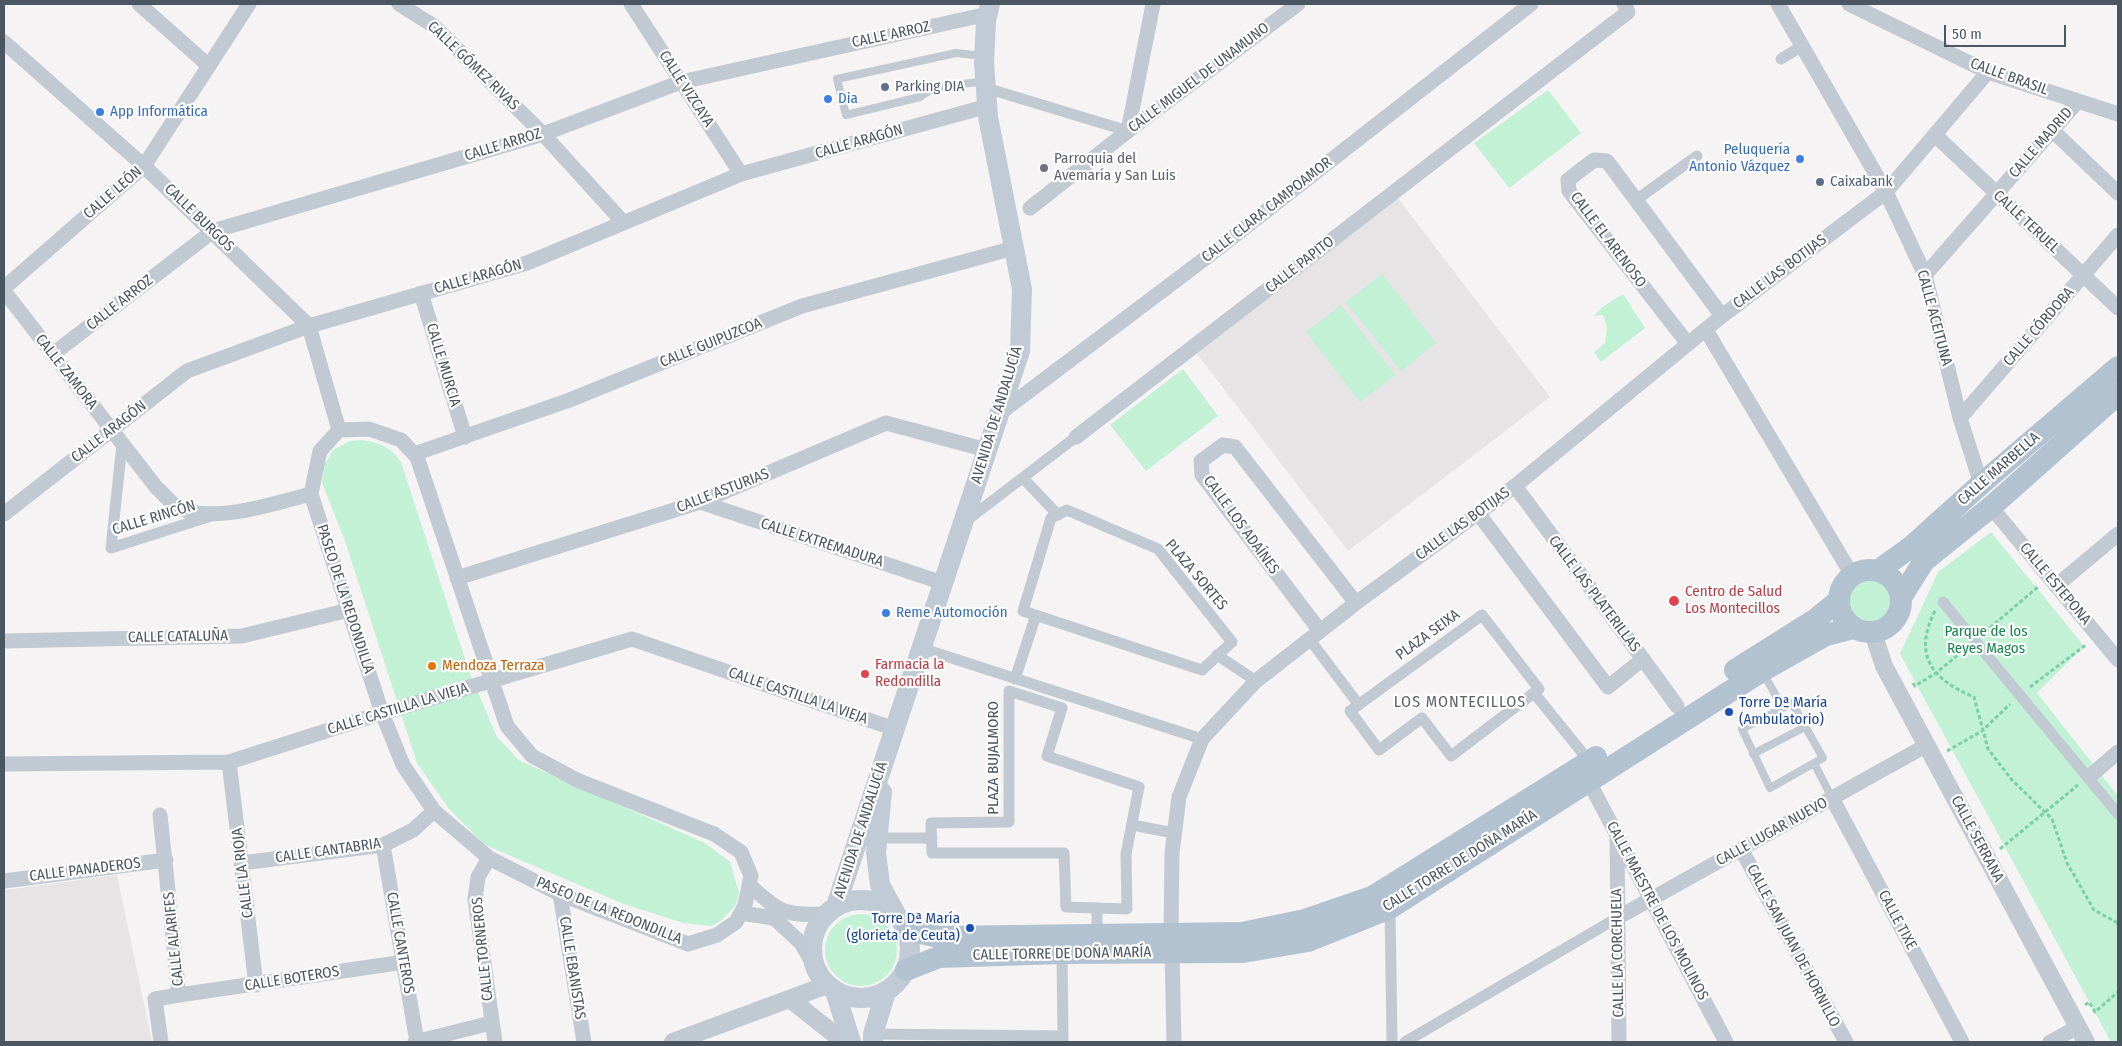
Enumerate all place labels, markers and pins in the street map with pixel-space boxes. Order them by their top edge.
place label: Parking DIA [895,78,964,96]
marker: Parking DIA [879,81,891,93]
place label: Dia [838,90,858,108]
marker: Dia [822,93,834,105]
place label: App Informática [110,103,208,121]
marker: App Informática [94,106,106,118]
place label: Peluquería Antonio Vázquez [1689,141,1790,176]
place label: Parroquia del Avemaría y San Luis [1054,150,1176,185]
marker: Peluquería Antonio Vázquez [1794,153,1806,165]
marker: Parroquia del Avemaría y San Luis [1038,162,1050,174]
place label: Caixabank [1830,173,1892,191]
marker: Caixabank [1814,176,1826,188]
place label: Centro de Salud Los Montecillos [1685,583,1782,618]
marker: Centro de Salud Los Montecillos [1667,594,1681,608]
place label: Reme Automoción [896,604,1008,622]
marker: Reme Automoción [880,607,892,619]
place label: Farmacia la Redondilla [875,656,944,691]
place label: Mendoza Terraza [442,657,544,675]
marker: Mendoza Terraza [426,660,438,672]
marker: Farmacia la Redondilla [859,668,871,680]
place label: Torre Dª María (Ambulatorio) [1739,694,1827,729]
marker: Torre Dª María (Ambulatorio) [1723,706,1735,718]
place label: Torre Dª María (glorieta de Ceuta) [847,910,960,945]
marker: Torre Dª María (glorieta de Ceuta) [964,922,976,934]

